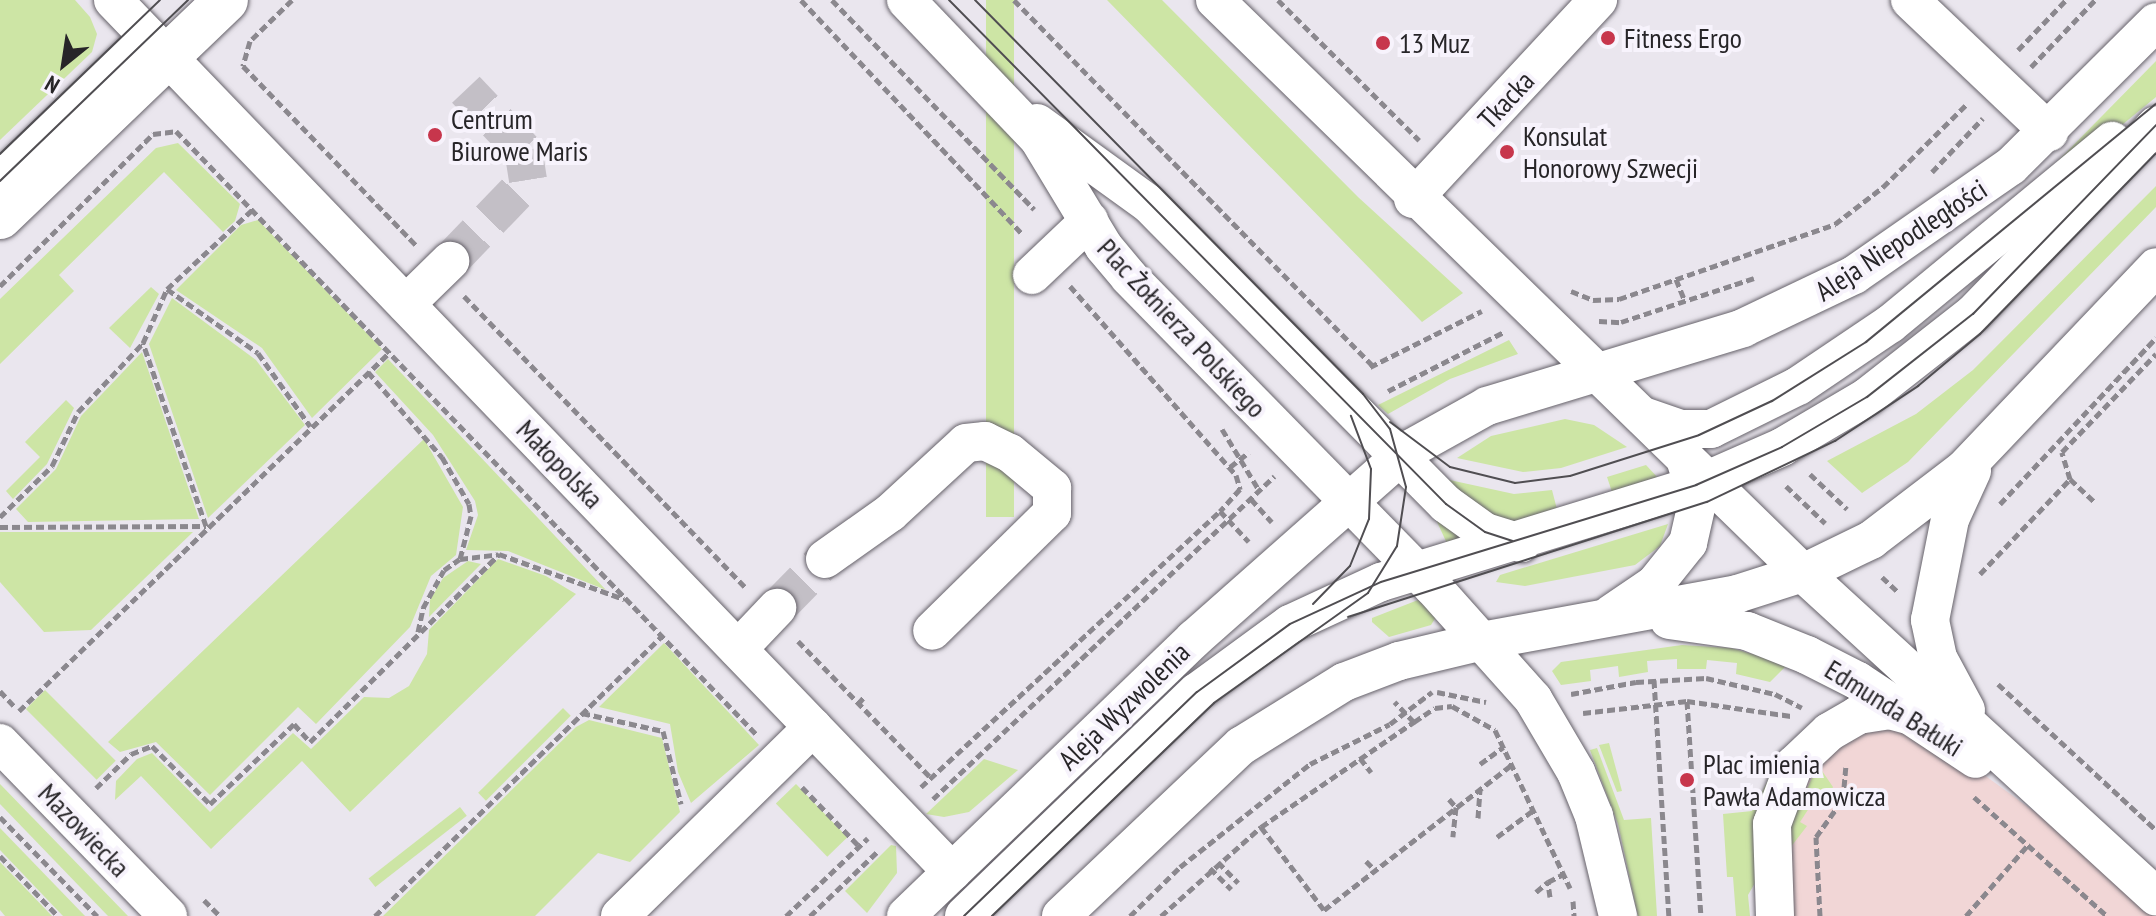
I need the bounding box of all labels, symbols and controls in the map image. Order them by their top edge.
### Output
place label: Fitness Ergo [1624,21,1742,55]
north arrow [24,24,104,104]
place label: 13 Muz [1399,26,1470,60]
marker: Fitness Ergo [1599,29,1617,47]
marker: 13 Muz [1374,34,1392,52]
street label: Tkacka [1471,64,1541,136]
text: N [40,70,64,100]
place label: Centrum Biurowe Maris [451,102,588,168]
place label: Konsulat Honorowy Szwecji [1523,119,1699,185]
marker: Centrum Biurowe Maris [426,126,444,144]
marker: Konsulat Honorowy Szwecji [1498,143,1516,161]
street label: Aleja Niepodległości [1809,172,1993,308]
street label: Plac Żołnierza Polskiego [1090,231,1274,425]
street label: Małopolska [510,413,610,515]
street label: Aleja Wyzwolenia [1051,635,1197,777]
street label: Edmunda Bałuki [1819,652,1969,764]
place label: Plac imienia Pawła Adamowicza [1703,747,1886,813]
marker: Plac imienia Pawła Adamowicza [1678,771,1696,789]
street label: Mazowiecka [31,776,137,884]

